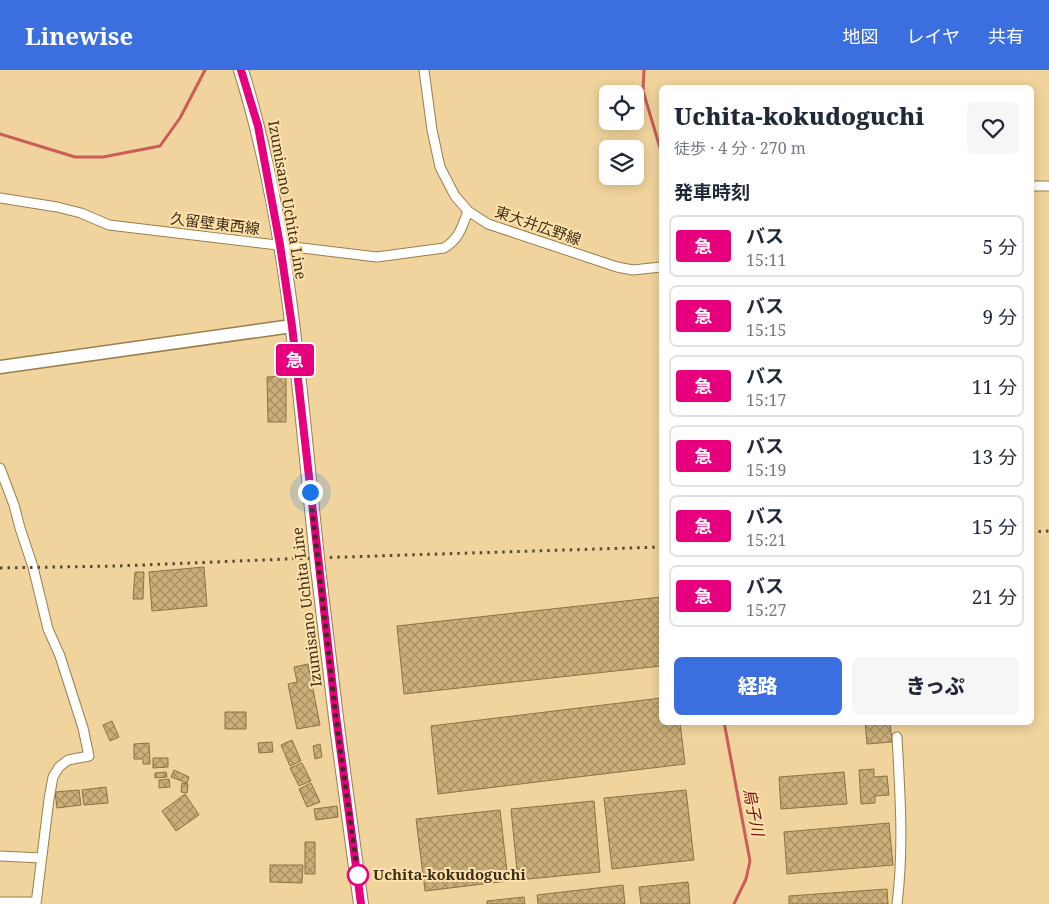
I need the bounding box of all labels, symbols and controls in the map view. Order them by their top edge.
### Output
text: Linewise [25,19,133,52]
text: 地図 [843,24,879,48]
text: レイヤ [907,24,960,48]
text: 共有 [988,24,1024,48]
map controls [599,85,644,185]
button: locate [599,85,644,130]
text: Uchita-kokudoguchi [674,99,924,132]
button: heart [967,102,1019,154]
street label: Izumisano Uchita Line [264,119,312,281]
text: 徒歩 · 4 分 · 270 m [674,137,806,159]
button: layers [599,140,644,185]
text: 発車時刻 [674,179,750,205]
street label: 東大井広野線 [493,201,584,249]
street label: 久留壁東西線 [169,208,261,238]
text: バス [746,223,784,249]
text: 急 [695,234,713,258]
text: 5 分 [982,234,1017,260]
text: 15:11 [746,249,786,271]
text: バス [746,293,784,319]
text: 急 [695,304,713,328]
text: 9 分 [982,304,1017,330]
text: 15:15 [746,319,786,341]
line badge: 急 [279,344,311,376]
text: 急 [286,348,304,372]
text: バス [746,363,784,389]
text: 急 [695,374,713,398]
text: 11 分 [972,374,1017,400]
text: 15:17 [746,389,786,411]
text: バス [746,433,784,459]
text: 急 [695,444,713,468]
text: 13 分 [972,444,1017,470]
text: 15:19 [746,459,786,481]
your location [298,480,323,505]
text: バス [746,503,784,529]
text: 急 [695,514,713,538]
text: 15 分 [972,514,1017,540]
street label: Izumisano Uchita Line [286,526,326,688]
text: 15:21 [746,529,786,551]
text: バス [746,573,784,599]
text: 急 [695,584,713,608]
text: 21 分 [972,584,1017,610]
text: 15:27 [746,599,786,621]
button: 経路 [674,657,842,715]
button: きっぷ [852,657,1019,715]
water label: 烏子川 [739,786,770,840]
marker: Uchita-kokudoguchi [347,864,369,886]
place label: Uchita-kokudoguchi [373,864,526,884]

